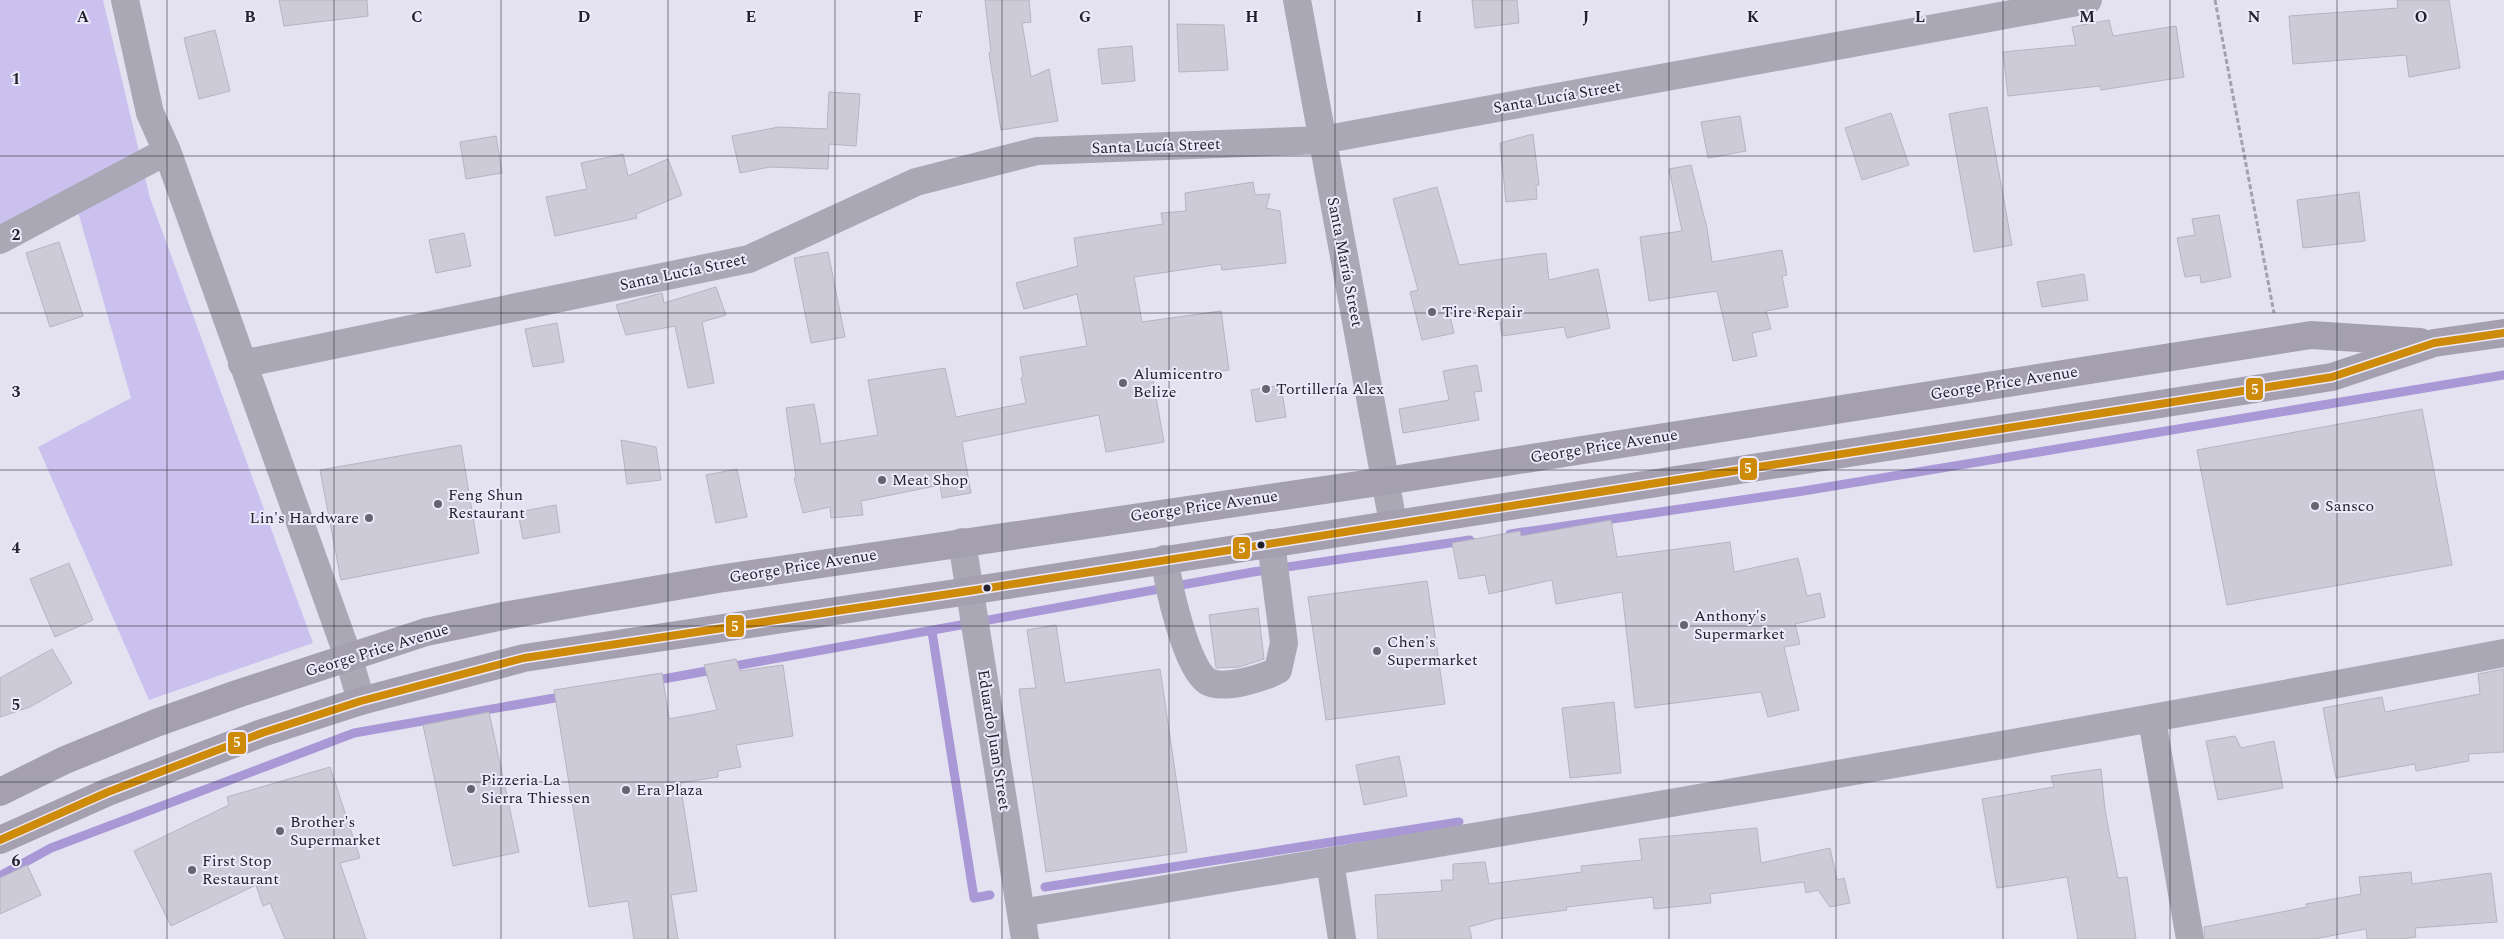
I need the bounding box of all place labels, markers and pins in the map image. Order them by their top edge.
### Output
place label: Tire Repair [1442,300,1523,324]
marker: Tire Repair [1426,306,1438,318]
place label: Alumicentro Belize [1133,362,1223,404]
marker: Alumicentro Belize [1117,377,1129,389]
place label: Tortillería Alex [1276,377,1384,401]
marker: Tortillería Alex [1260,383,1272,395]
place label: Meat Shop [892,468,968,492]
marker: Meat Shop [876,474,888,486]
place label: Feng Shun Restaurant [448,483,525,525]
place label: Sansco [2325,494,2374,518]
marker: Feng Shun Restaurant [432,498,444,510]
marker: Sansco [2309,500,2321,512]
place label: Lin's Hardware [250,506,359,530]
marker: Lin's Hardware [363,512,375,524]
unlabelled marker [1256,540,1266,550]
unlabelled marker [982,583,992,593]
place label: Anthony's Supermarket [1694,604,1785,646]
marker: Anthony's Supermarket [1678,619,1690,631]
place label: Chen's Supermarket [1387,630,1478,672]
marker: Chen's Supermarket [1371,645,1383,657]
place label: Pizzeria La Sierra Thiessen [481,768,590,810]
place label: Era Plaza [636,778,703,802]
marker: Pizzeria La Sierra Thiessen [465,783,477,795]
marker: Era Plaza [620,784,632,796]
place label: Brother's Supermarket [290,810,381,852]
marker: Brother's Supermarket [274,825,286,837]
place label: First Stop Restaurant [202,849,279,891]
marker: First Stop Restaurant [186,864,198,876]

